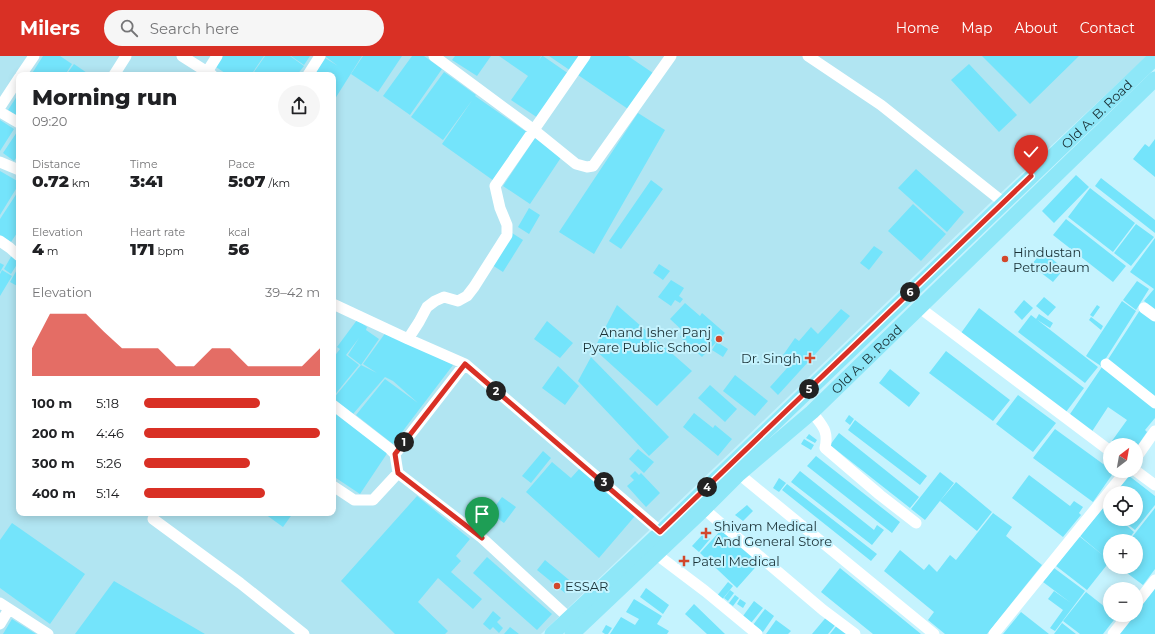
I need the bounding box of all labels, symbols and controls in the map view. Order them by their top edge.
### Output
search box [104,10,384,46]
text: Milers [20,17,80,40]
icon: search [118,17,140,39]
text: Search here [150,19,239,38]
text: Home [896,19,939,37]
text: Map [961,19,992,37]
text: About [1014,19,1058,37]
text: Contact [1080,19,1135,37]
street label: Old A. B. Road [1058,76,1136,152]
text: Morning run [32,84,177,111]
button: share [278,85,320,127]
text: 09:20 [32,113,67,129]
pin [1014,135,1048,176]
icon: check [1020,141,1042,163]
text: Distance [32,157,80,171]
text: Time [130,157,158,171]
text: Pace [228,157,255,171]
text: 0.72 [32,171,69,191]
text: 3:41 [130,171,163,191]
text: 5:07 [228,171,266,191]
text: km [69,176,90,190]
text: /km [266,176,290,190]
text: Elevation [32,225,83,239]
text: Heart rate [130,225,185,239]
text: kcal [228,225,250,239]
text: 4 [32,239,44,259]
text: 171 [130,239,155,259]
text: 56 [228,239,249,259]
text: m [44,244,58,258]
text: bpm [155,244,184,258]
place label: Hindustan Petroleaum [1013,244,1090,275]
marker: Hindustan Petroleaum [1000,254,1010,264]
pin: 6 [900,282,920,302]
text: Elevation [32,284,92,300]
text: 39–42 m [265,284,320,300]
text: 6 [906,285,914,299]
street label: Old A. B. Road [828,321,905,397]
place label: Anand Isher Panj Pyare Public School [582,324,711,355]
marker: Anand Isher Panj Pyare Public School [714,334,724,344]
place label: Dr. Singh [741,350,801,366]
marker: Dr. Singh [804,352,816,364]
pin: 5 [799,379,819,399]
pin: 2 [486,381,506,401]
text: 5 [806,382,812,396]
text: 2 [493,384,499,398]
text: 100 m [32,395,72,411]
text: 5:18 [96,395,119,411]
text: 200 m [32,425,75,441]
text: 4:46 [96,425,124,441]
pin: 1 [394,432,414,452]
text: 1 [402,435,406,449]
north arrow [1103,438,1143,478]
map controls [1103,438,1143,622]
text: 300 m [32,455,75,471]
text: 5:26 [96,455,121,471]
pin: 3 [594,472,614,492]
text: 3 [601,475,607,489]
pin: 4 [697,477,717,497]
text: 4 [703,480,711,494]
text: 400 m [32,485,76,501]
text: 5:14 [96,485,119,501]
button: locate [1103,486,1143,526]
pin [465,497,499,538]
icon: arrive [471,503,493,525]
place label: Shivam Medical And General Store [714,518,832,549]
marker: Shivam Medical And General Store [701,528,711,538]
button: + [1103,534,1143,574]
place label: Patel Medical [692,553,780,569]
marker: Patel Medical [679,556,689,566]
place label: ESSAR [565,578,608,594]
marker: ESSAR [552,581,562,591]
button: − [1103,582,1143,622]

